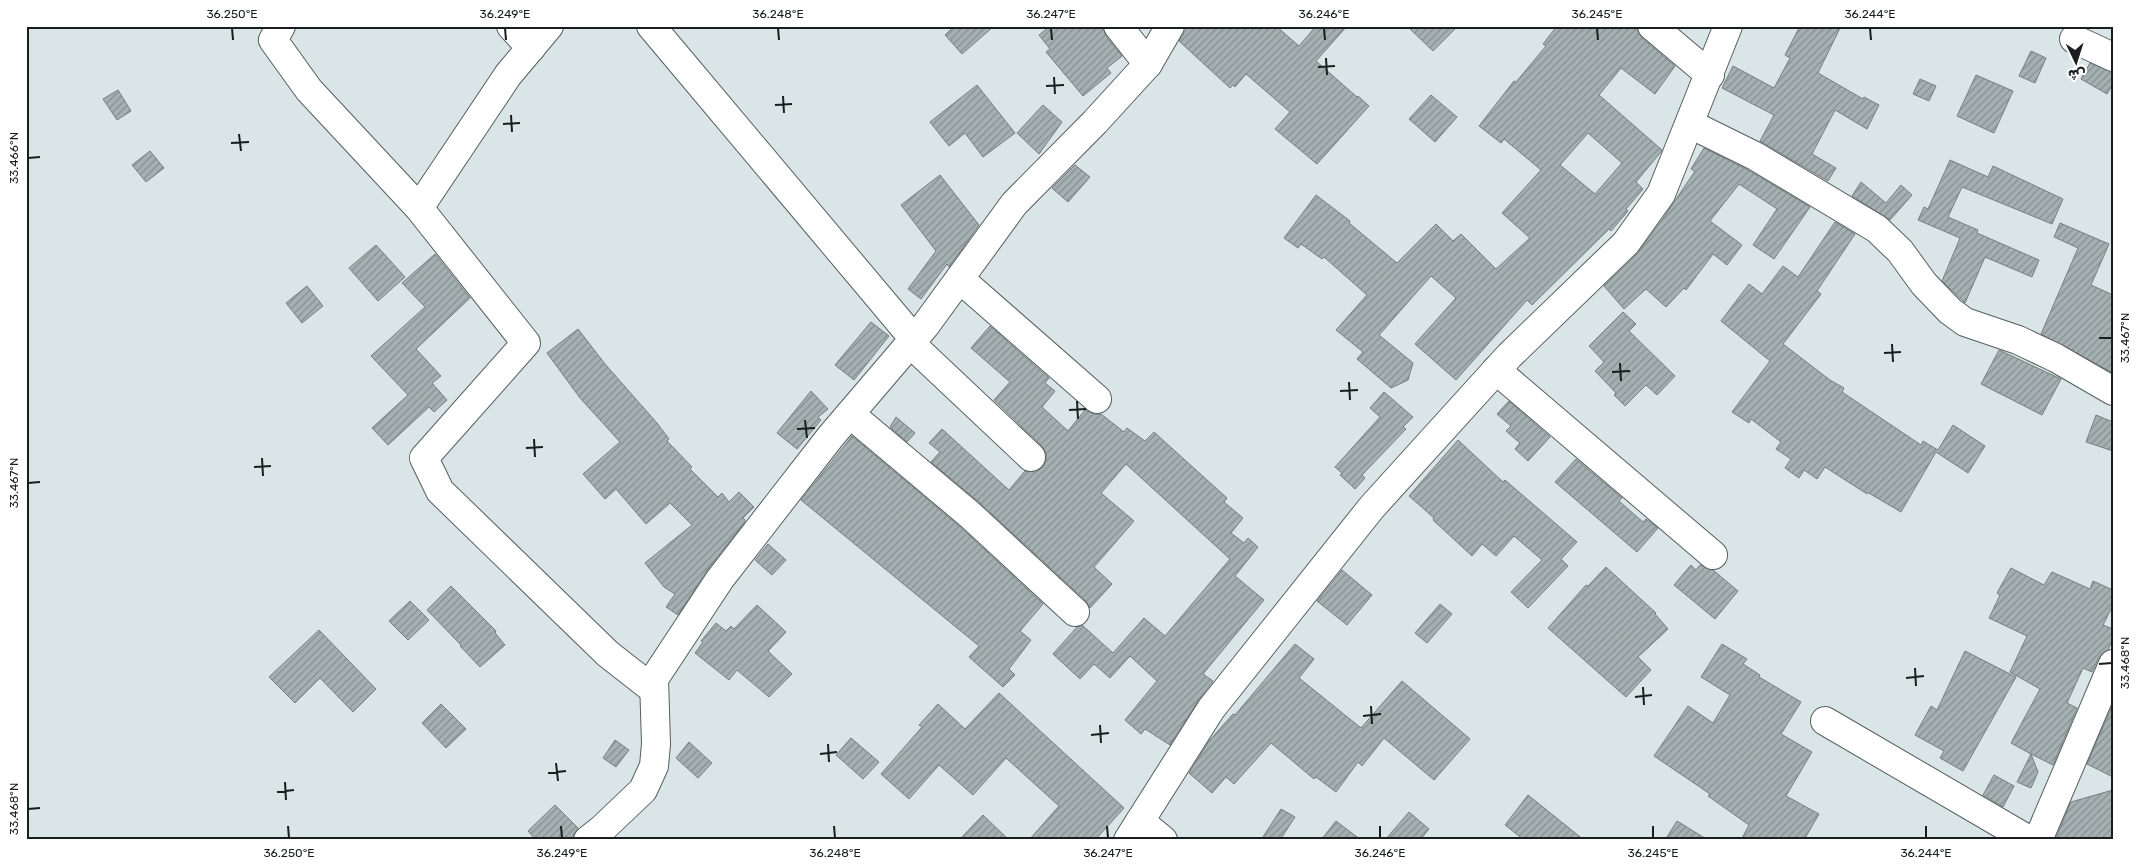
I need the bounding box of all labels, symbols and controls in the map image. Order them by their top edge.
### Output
text: 36.250°E [206,7,258,21]
text: 36.249°E [480,7,530,21]
text: 36.248°E [752,7,804,21]
text: 36.247°E [1026,7,1076,21]
text: 36.246°E [1298,7,1350,21]
text: 36.245°E [1572,7,1622,21]
text: 36.244°E [1844,7,1896,21]
north arrow [2052,38,2102,88]
text: ش [2067,65,2086,84]
text: 33.466°N [7,132,21,184]
text: 33.467°N [2118,313,2132,363]
text: 33.467°N [7,458,21,508]
text: 33.468°N [2118,637,2132,689]
text: 33.468°N [7,783,21,835]
text: 36.250°E [263,846,315,860]
text: 36.249°E [537,846,587,860]
text: 36.248°E [809,846,861,860]
text: 36.247°E [1083,846,1133,860]
text: 36.246°E [1354,846,1406,860]
text: 36.245°E [1628,846,1678,860]
text: 36.244°E [1900,846,1952,860]

